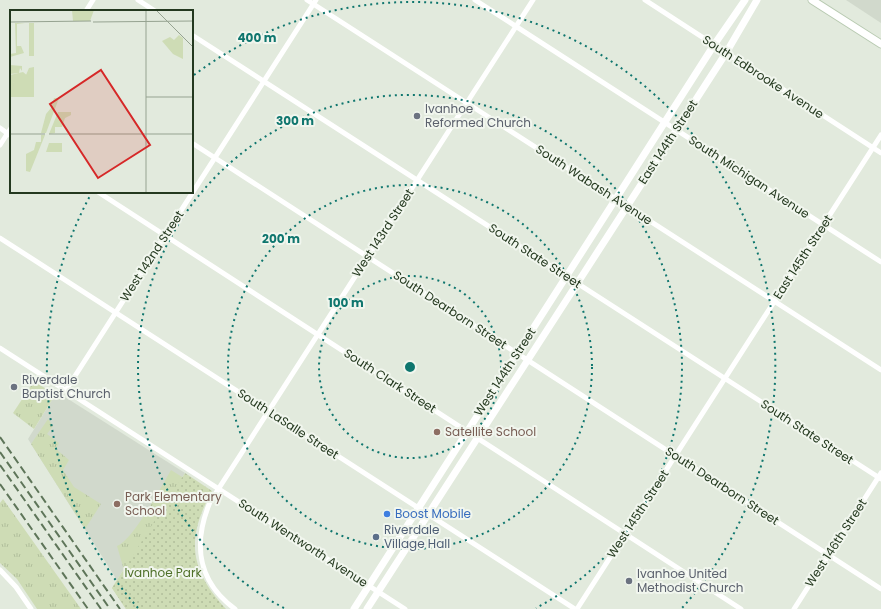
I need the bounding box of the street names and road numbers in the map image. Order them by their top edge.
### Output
street label: South Edbrooke Avenue [699,31,827,122]
street label: East 144th Street [634,96,701,187]
street label: South Michigan Avenue [686,131,813,222]
street label: South Wabash Avenue [533,140,656,229]
street label: West 143rd Street [348,185,418,280]
street label: West 142nd Street [116,207,187,305]
street label: East 145th Street [769,211,836,302]
street label: South State Street [486,219,585,292]
street label: South Dearborn Street [390,266,510,353]
street label: West 144th Street [470,324,540,419]
street label: South Clark Street [341,344,440,417]
street label: South LaSalle Street [234,384,342,463]
street label: South State Street [758,395,857,468]
street label: South Dearborn Street [662,442,782,529]
street label: West 145th Street [603,466,673,561]
street label: South Wentworth Avenue [235,494,371,591]
street label: West 146th Street [801,495,871,590]

